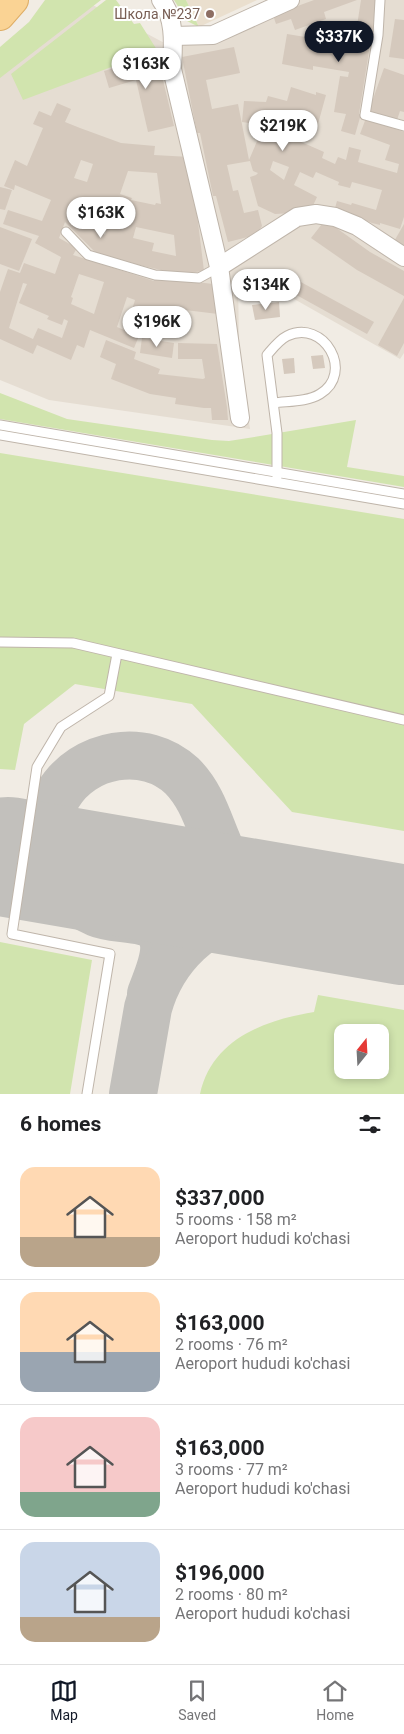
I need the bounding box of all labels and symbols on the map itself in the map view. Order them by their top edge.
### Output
place label: Школа №237 [114,6,200,22]
marker: Школа №237 [204,8,216,20]
pin: $337K [304,20,374,63]
pin: $163K [111,48,181,90]
pin: $219K [248,110,318,152]
pin: $163K [66,196,136,239]
pin: $134K [231,268,301,311]
pin: $196K [122,306,192,348]
north arrow [334,1024,389,1079]

